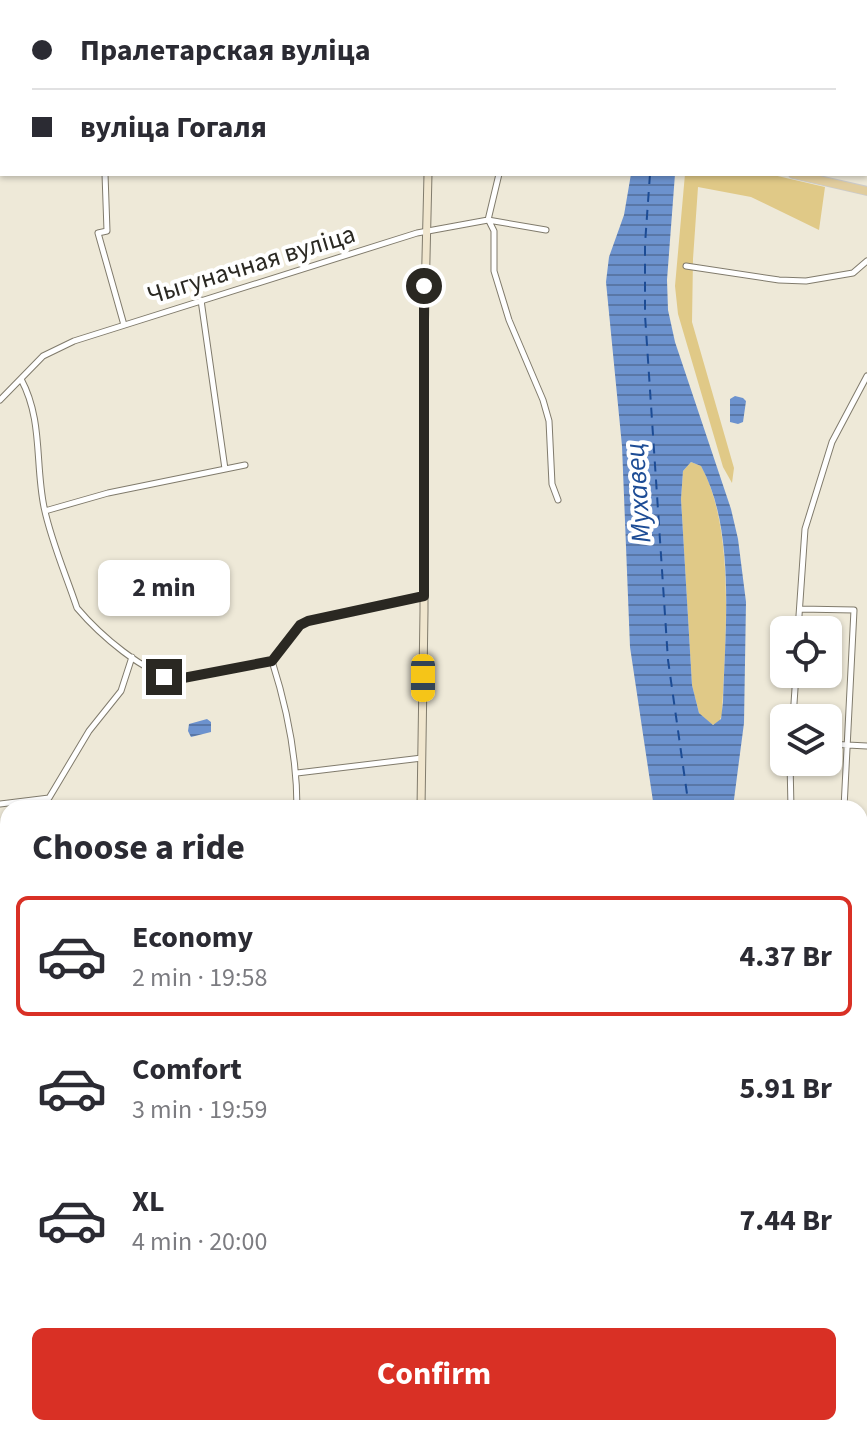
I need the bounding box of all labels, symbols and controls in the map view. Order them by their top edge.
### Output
text: Пралетарская вуліца [80,29,371,72]
text: вуліца Гогаля [80,106,267,149]
street label: Чыгуначная вуліца [142,215,360,314]
route start [406,268,442,304]
water label: Мухавец [615,441,661,544]
callout: 2 min [98,561,230,617]
text: 2 min [132,569,196,606]
map controls [770,616,842,776]
button: locate [770,616,842,688]
car [411,654,435,702]
route end [146,659,182,695]
button: layers [770,704,842,776]
text: Choose a ride [32,822,245,873]
text: Economy [132,916,253,959]
icon: car [36,920,108,992]
text: 4.37 Br [739,935,832,978]
text: 2 min · 19:58 [132,959,267,996]
text: Comfort [132,1048,242,1091]
icon: car [36,1052,108,1124]
text: 5.91 Br [739,1067,832,1110]
text: 3 min · 19:59 [132,1091,267,1128]
text: XL [132,1180,165,1223]
icon: car [36,1184,108,1256]
text: 7.44 Br [739,1199,832,1242]
text: 4 min · 20:00 [132,1223,267,1260]
button: Confirm [32,1328,836,1420]

